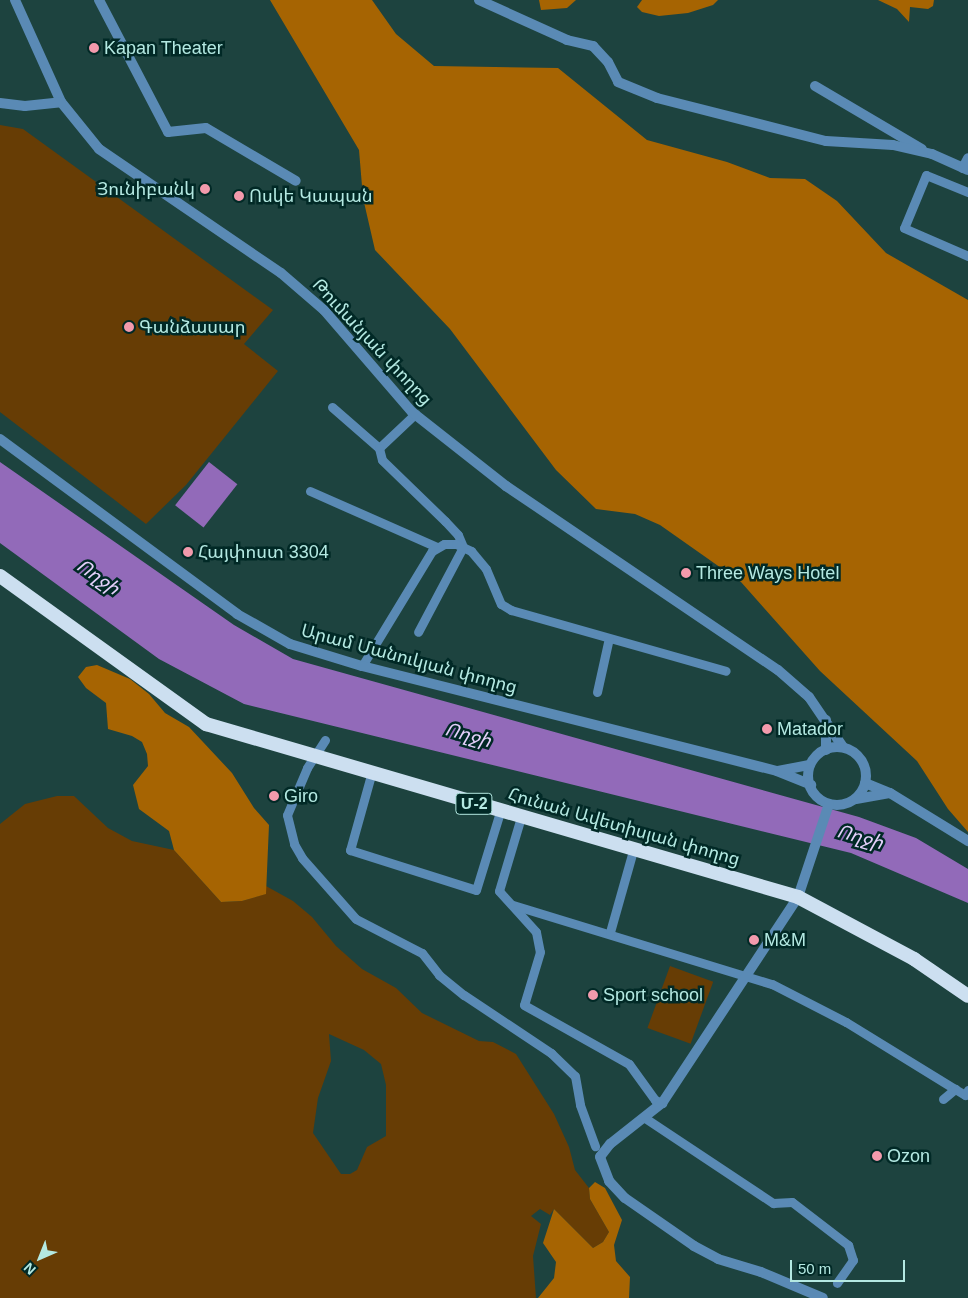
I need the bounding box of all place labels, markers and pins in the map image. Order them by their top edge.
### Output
place label: Kapan Theater [104,37,223,59]
marker: Kapan Theater [88,42,100,54]
place label: Յունիբանկ [97,178,195,200]
marker: Յունիբանկ [199,183,211,195]
place label: Ոսկե Կապան [249,185,373,207]
marker: Ոսկե Կապան [233,190,245,202]
place label: Գանձասար [139,316,245,338]
marker: Գանձասար [123,321,135,333]
place label: Հայփոստ 3304 [198,541,329,563]
marker: Հայփոստ 3304 [182,546,194,558]
place label: Three Ways Hotel [696,562,839,584]
marker: Three Ways Hotel [680,567,692,579]
place label: Matador [777,718,843,740]
marker: Matador [761,723,773,735]
place label: Giro [284,785,318,807]
marker: Giro [268,790,280,802]
place label: M&M [764,929,806,951]
marker: M&M [748,934,760,946]
place label: Sport school [603,984,703,1006]
marker: Sport school [587,989,599,1001]
place label: Ozon [887,1145,930,1167]
marker: Ozon [871,1150,883,1162]

